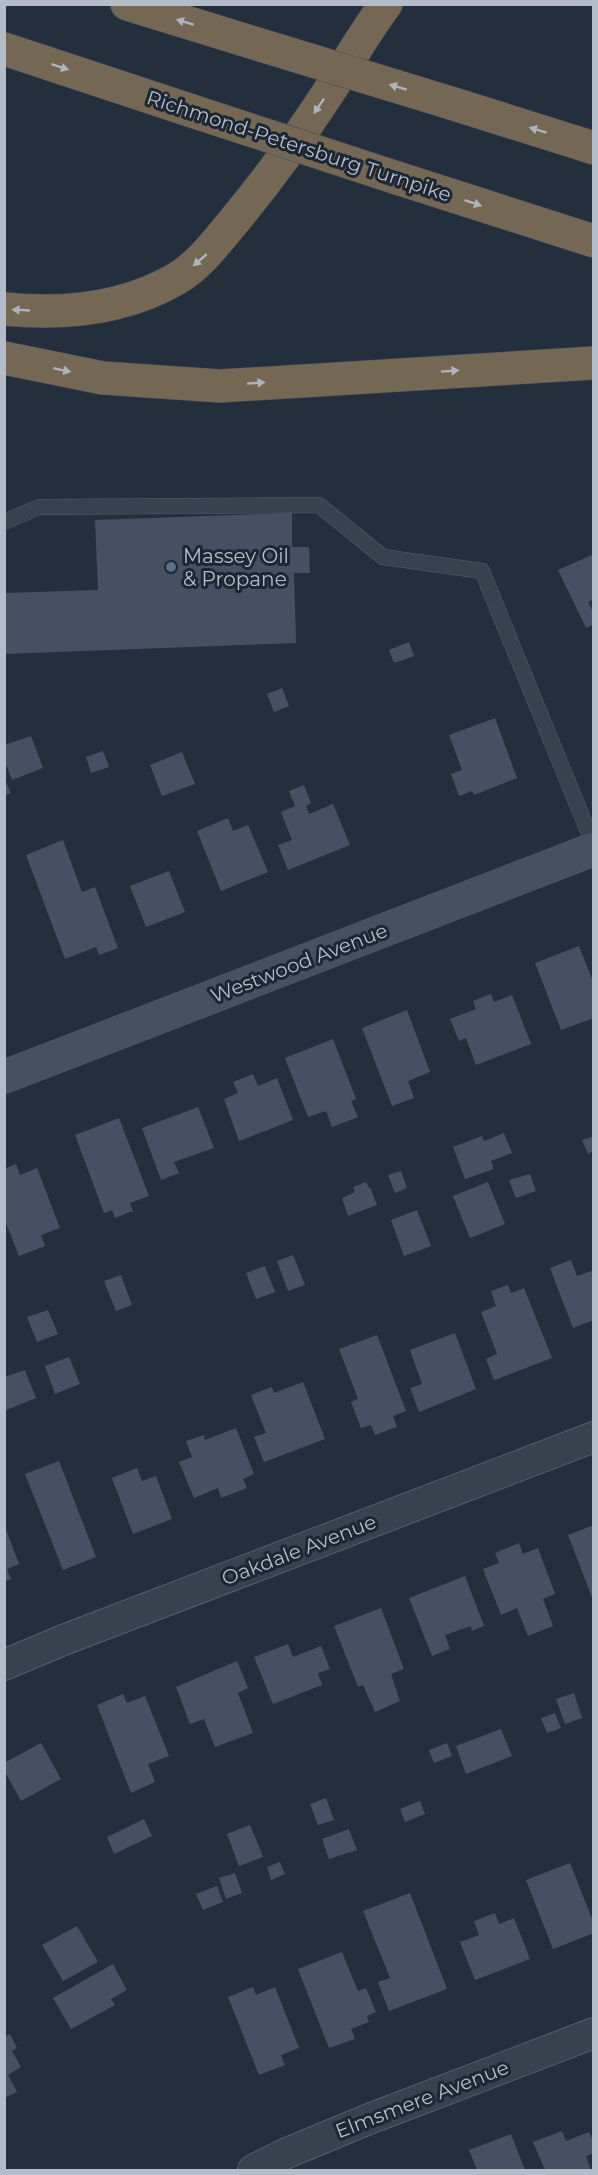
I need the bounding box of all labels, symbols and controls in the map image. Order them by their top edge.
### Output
one-way arrow [176,17,194,26]
one-way arrow [51,63,69,73]
one-way arrow [389,82,407,91]
street label: Richmond-Petersburg Turnpike [144,85,454,207]
one-way arrow [314,98,325,114]
one-way arrow [529,125,547,134]
one-way arrow [464,198,482,208]
one-way arrow [192,253,208,266]
one-way arrow [11,305,30,315]
one-way arrow [52,366,71,375]
one-way arrow [441,367,460,376]
one-way arrow [246,379,265,388]
place label: Massey Oil & Propane [183,544,289,591]
marker: Massey Oil & Propane [164,560,178,574]
street label: Westwood Avenue [207,918,391,1008]
street label: Oakdale Avenue [218,1509,380,1591]
street label: Elmsmere Avenue [332,2055,512,2143]

